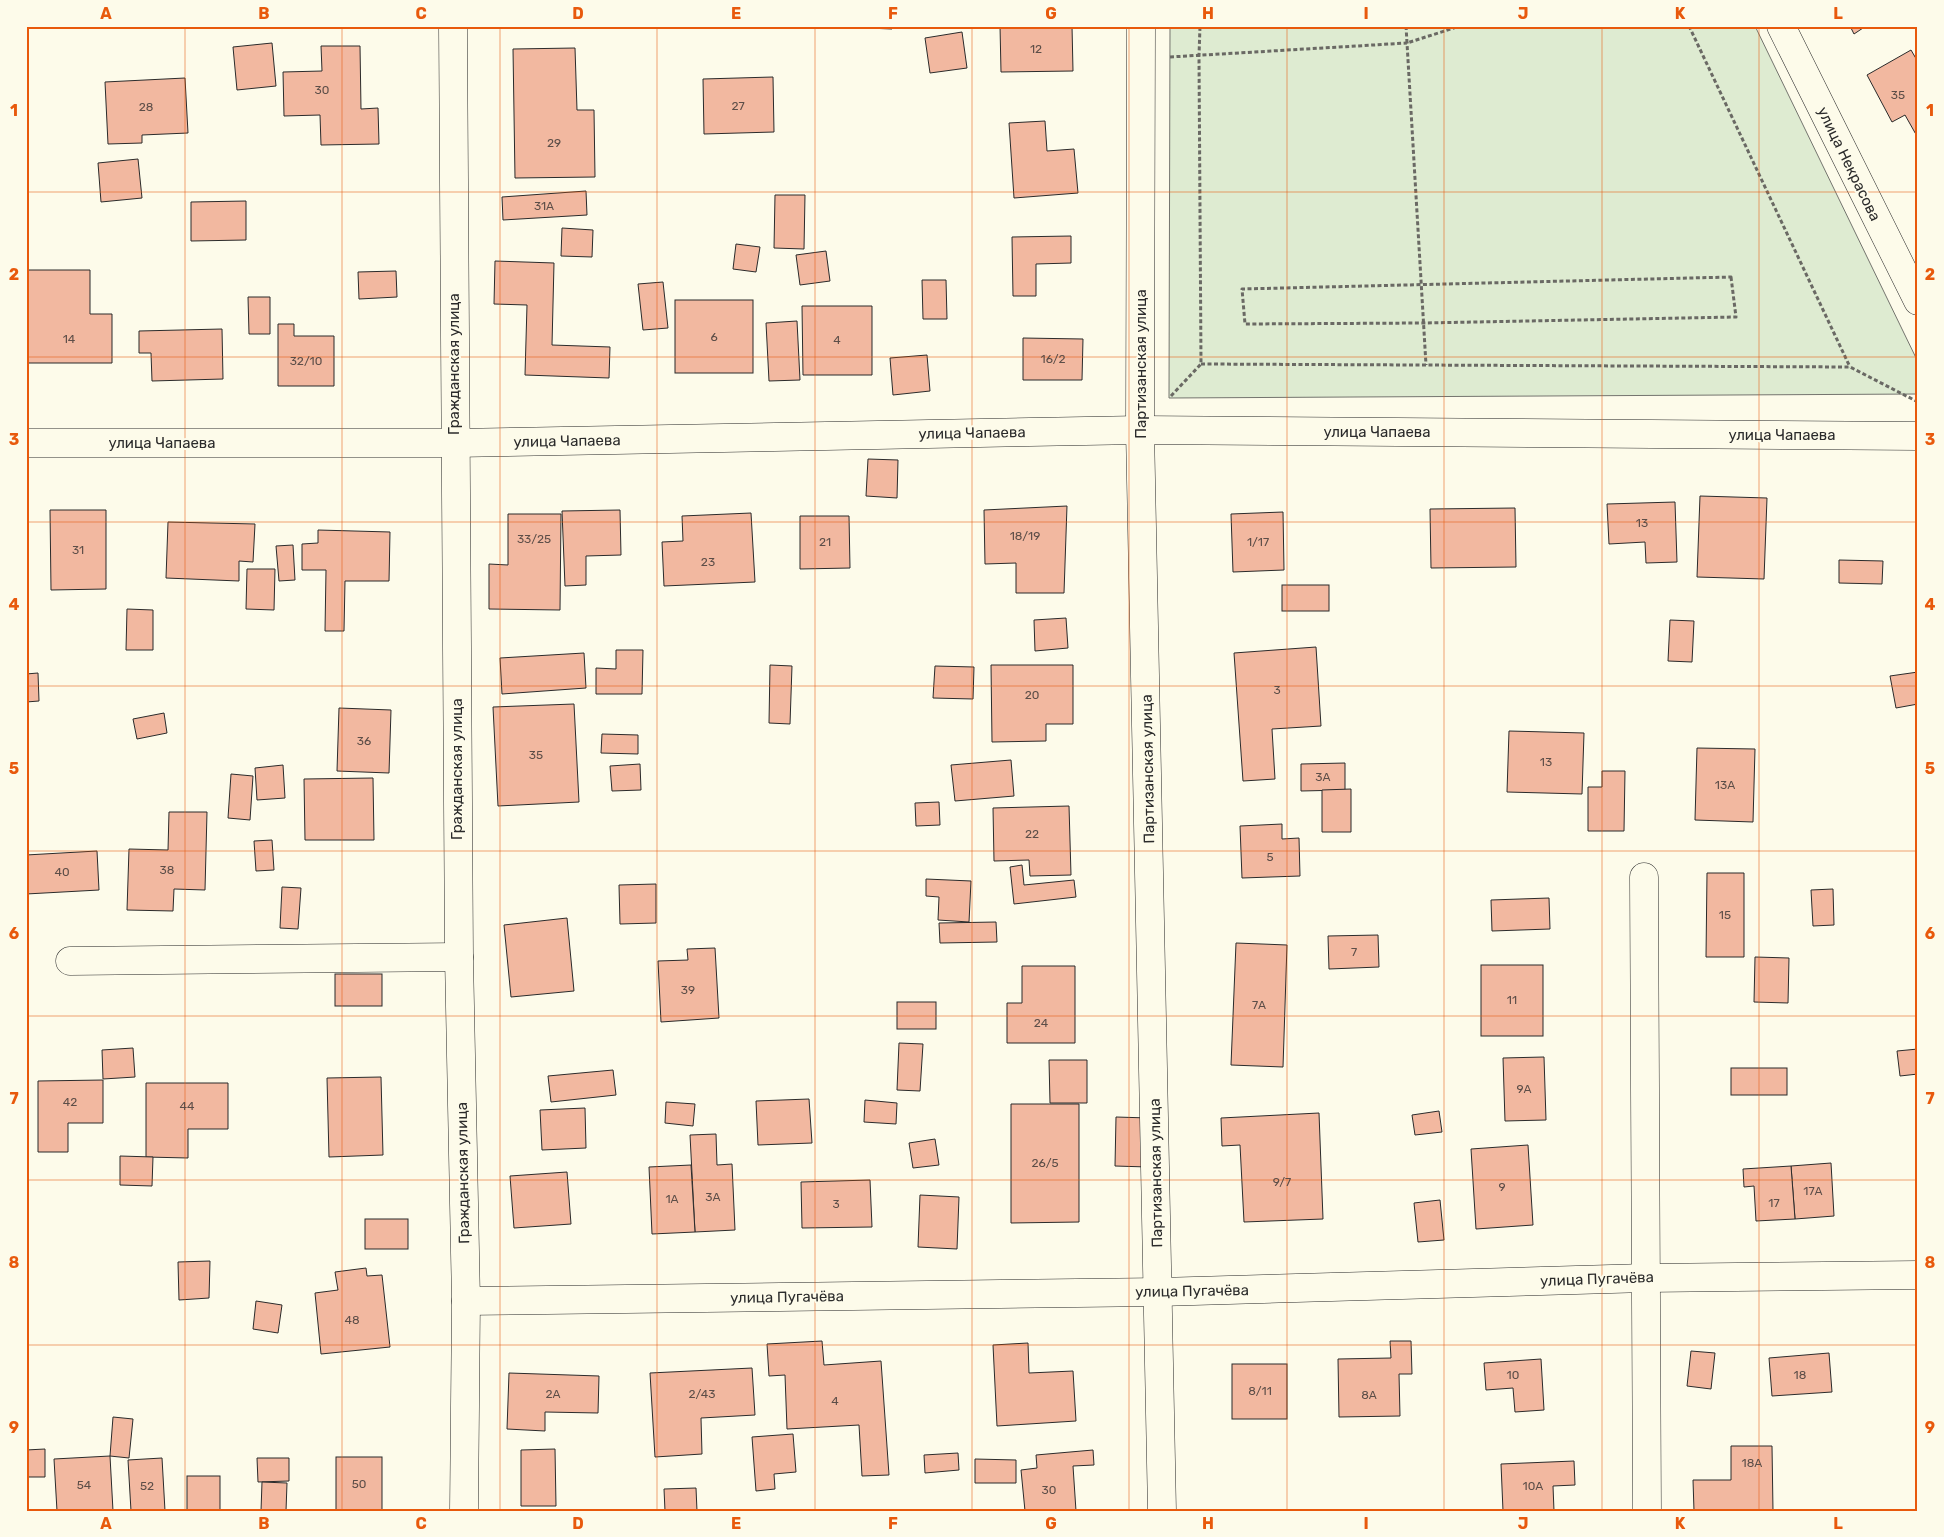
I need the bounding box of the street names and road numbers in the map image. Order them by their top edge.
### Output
street label: улица Некрасова [1814,104,1884,224]
street label: Партизанская улица [1132,289,1150,439]
street label: Гражданская улица [445,293,463,435]
street label: улица Чапаева [918,423,1026,443]
street label: улица Чапаева [1323,423,1431,441]
street label: улица Чапаева [1728,426,1836,444]
street label: улица Чапаева [513,431,621,451]
street label: улица Чапаева [108,434,216,452]
street label: Партизанская улица [1138,694,1158,844]
street label: Гражданская улица [448,698,466,840]
street label: Партизанская улица [1146,1098,1166,1248]
street label: Гражданская улица [453,1102,473,1244]
street label: улица Пугачёва [1540,1268,1654,1290]
street label: улица Пугачёва [1135,1281,1249,1301]
street label: улица Пугачёва [730,1287,844,1307]

